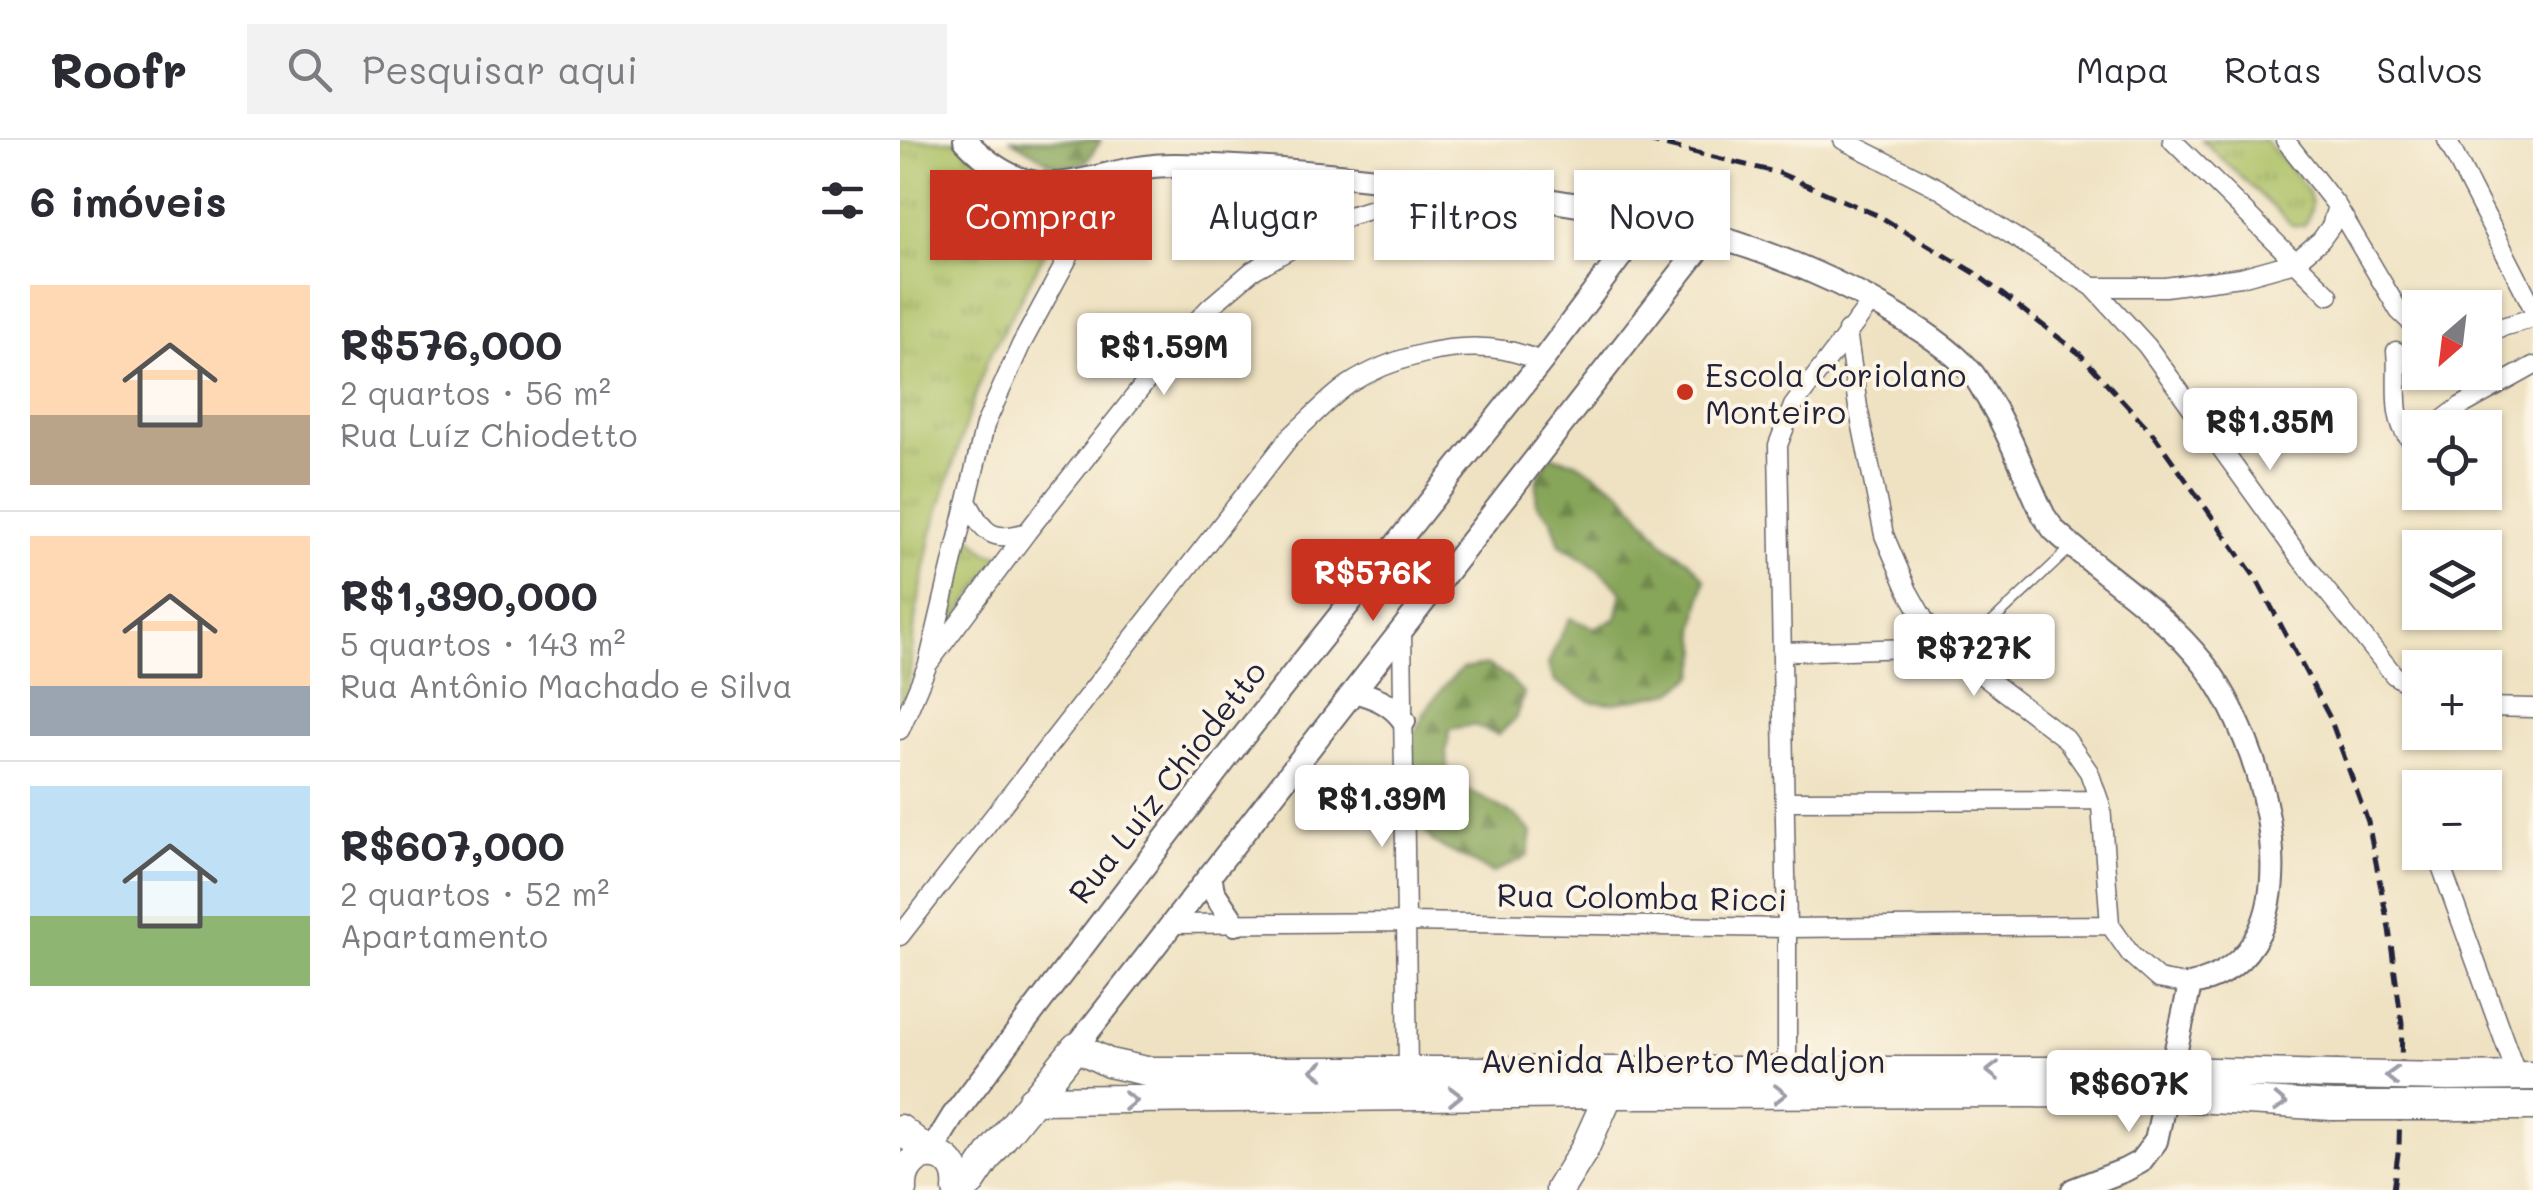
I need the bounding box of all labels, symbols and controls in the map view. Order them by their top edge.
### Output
search box [247,24,947,114]
text: Roofr [50,38,187,100]
icon: search [282,42,337,97]
text: Pesquisar aqui [362,44,638,94]
text: Mapa [2076,46,2169,92]
text: Rotas [2224,46,2321,92]
text: Salvos [2376,46,2483,92]
chip: Comprar [930,170,1152,260]
chip: Alugar [1172,170,1354,260]
chip: Filtros [1374,170,1554,260]
chip: Novo [1574,170,1730,260]
text: 6 imóveis [30,173,227,228]
icon: filters [815,173,870,228]
north arrow [2402,290,2502,390]
map controls [2402,290,2502,870]
pin: R$1.59M [1072,313,1256,398]
text: R$576,000 [340,316,562,371]
text: R$1.59M [1099,324,1229,366]
icon: home [110,325,230,445]
place label: Escola Coriolano Monteiro [1705,353,1966,432]
text: 2 quartos · 56 m² [340,371,611,413]
marker: Escola Coriolano Monteiro [1674,381,1696,403]
pin: R$1.35M [2178,388,2362,473]
text: R$1.35M [2205,399,2335,441]
button: locate [2402,410,2502,510]
text: Rua Luíz Chiodetto [340,413,638,455]
button: layers [2402,530,2502,630]
pin: R$576K [1292,539,1454,624]
text: R$576K [1314,550,1432,592]
text: R$1,390,000 [340,567,598,622]
icon: home [110,576,230,696]
pin: R$727K [1893,614,2055,699]
text: 5 quartos · 143 m² [340,622,626,664]
text: R$727K [1916,625,2032,667]
button: + [2402,650,2502,750]
street label: Rua Luíz Chiodetto [1058,651,1274,911]
text: Rua Antônio Machado e Silva [340,664,792,706]
pin: R$1.39M [1290,765,1474,850]
button: − [2402,770,2502,870]
text: R$1.39M [1317,776,1447,818]
text: R$607,000 [340,817,565,872]
icon: home [110,826,230,946]
text: 2 quartos · 52 m² [340,872,609,914]
street label: Rua Colomba Ricci [1496,872,1788,920]
text: Apartamento [340,914,548,956]
street label: Avenida Alberto Medaljon [1481,1039,1885,1081]
pin: R$607K [2048,1050,2210,1135]
one-way arrow [1309,1059,1325,1080]
one-way arrow [1984,1060,2000,1082]
text: R$607K [2069,1061,2189,1103]
one-way arrow [2384,1066,2400,1087]
one-way arrow [1772,1083,1788,1105]
one-way arrow [1447,1086,1463,1107]
one-way arrow [1122,1090,1138,1112]
one-way arrow [2272,1092,2288,1113]

